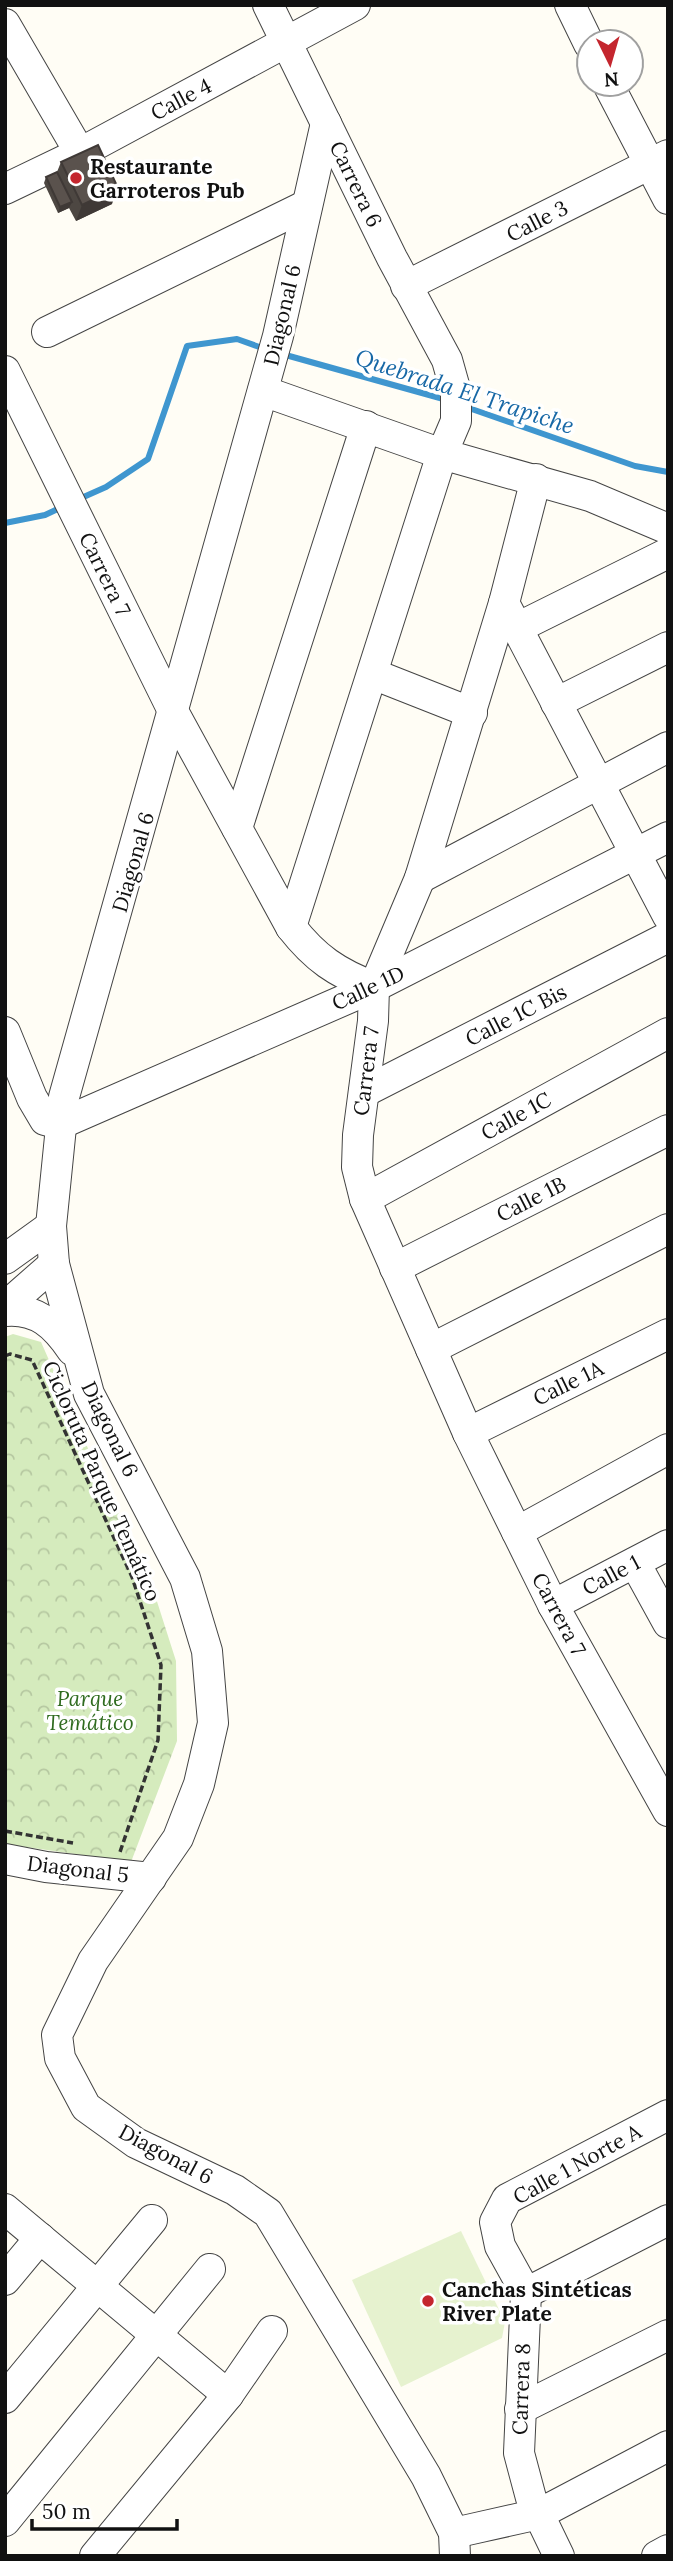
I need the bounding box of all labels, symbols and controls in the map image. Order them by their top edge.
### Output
north arrow [575,28,645,98]
text: N [603,67,620,93]
street label: Calle 4 [146,72,216,126]
street label: Carrera 6 [324,137,388,231]
place label: Restaurante Garroteros Pub [90,153,245,204]
marker: Restaurante Garroteros Pub [68,170,84,186]
street label: Calle 3 [502,194,572,248]
street label: Diagonal 6 [257,262,307,368]
water label: Quebrada El Trapiche [352,342,578,440]
street label: Carrera 7 [73,528,137,621]
street label: Diagonal 6 [106,809,160,915]
street label: Calle 1D [327,959,409,1017]
street label: Calle 1C Bis [461,978,571,1052]
street label: Carrera 7 [347,1024,385,1117]
street label: Calle 1C [476,1086,556,1146]
street label: Calle 1B [492,1170,570,1228]
street label: Calle 1A [528,1354,608,1412]
street label: Cicloruta Parque Temático [37,1357,167,1605]
street label: Diagonal 6 [75,1377,145,1481]
street label: Calle 1 [578,1549,644,1601]
street label: Carrera 7 [526,1568,592,1660]
park label: Parque Temático [46,1685,134,1736]
street label: Diagonal 5 [26,1849,130,1889]
street label: Calle 1 Norte A [508,2117,647,2210]
street label: Diagonal 6 [114,2118,218,2190]
place label: Canchas Sintéticas River Plate [442,2276,632,2327]
marker: Canchas Sintéticas River Plate [420,2293,436,2309]
street label: Carrera 8 [506,2343,536,2435]
scale bar [32,2488,177,2532]
text: 50 m [42,2498,91,2525]

